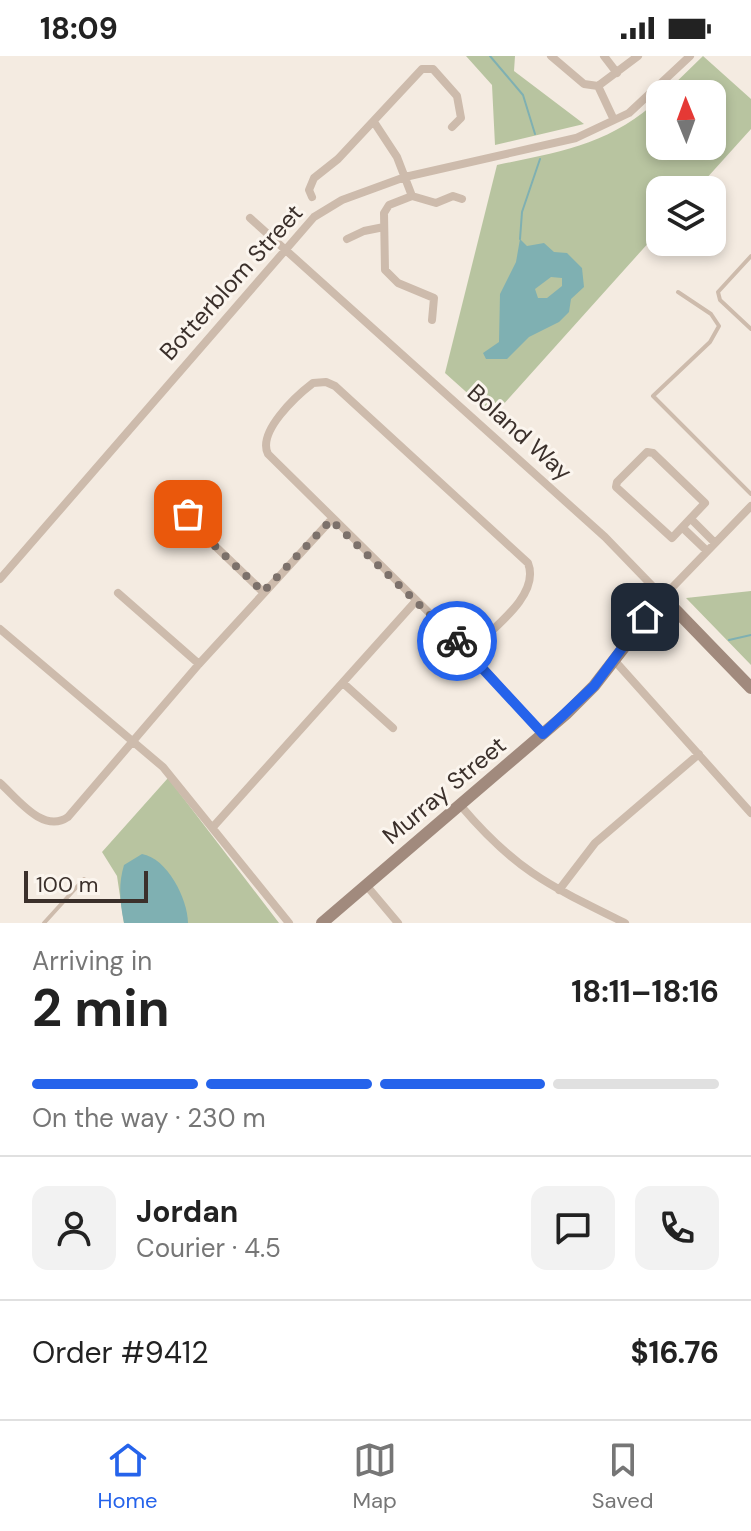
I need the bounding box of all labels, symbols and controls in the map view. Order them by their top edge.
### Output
text: 18:09 [40,9,118,48]
north arrow [646,80,726,160]
map controls [646,80,726,256]
button: layers [646,176,726,256]
street label: Botterblom Street [153,197,309,367]
street label: Boland Way [461,377,579,487]
pin [154,480,222,548]
icon: bag [166,492,210,536]
pin [611,583,679,651]
icon: home [623,595,667,639]
courier [417,601,497,681]
icon: bike [435,619,479,663]
street label: Murray Street [376,729,512,851]
scale bar [24,867,148,903]
text: 100 m [36,870,98,899]
text: Arriving in [32,944,152,978]
text: 18:11–18:16 [571,972,719,1011]
text: 2 min [32,974,170,1042]
text: On the way · 230 m [32,1101,266,1135]
button: person [32,1186,116,1270]
button: chat [531,1186,615,1270]
button: phone [635,1186,719,1270]
text: Jordan [136,1192,238,1231]
text: Courier · 4.5 [136,1231,281,1265]
text: Order #9412 [32,1333,209,1372]
text: $16.76 [630,1333,719,1372]
tab: Home [97,1438,158,1515]
tab: Map [353,1438,397,1515]
tab: Saved [592,1438,654,1515]

